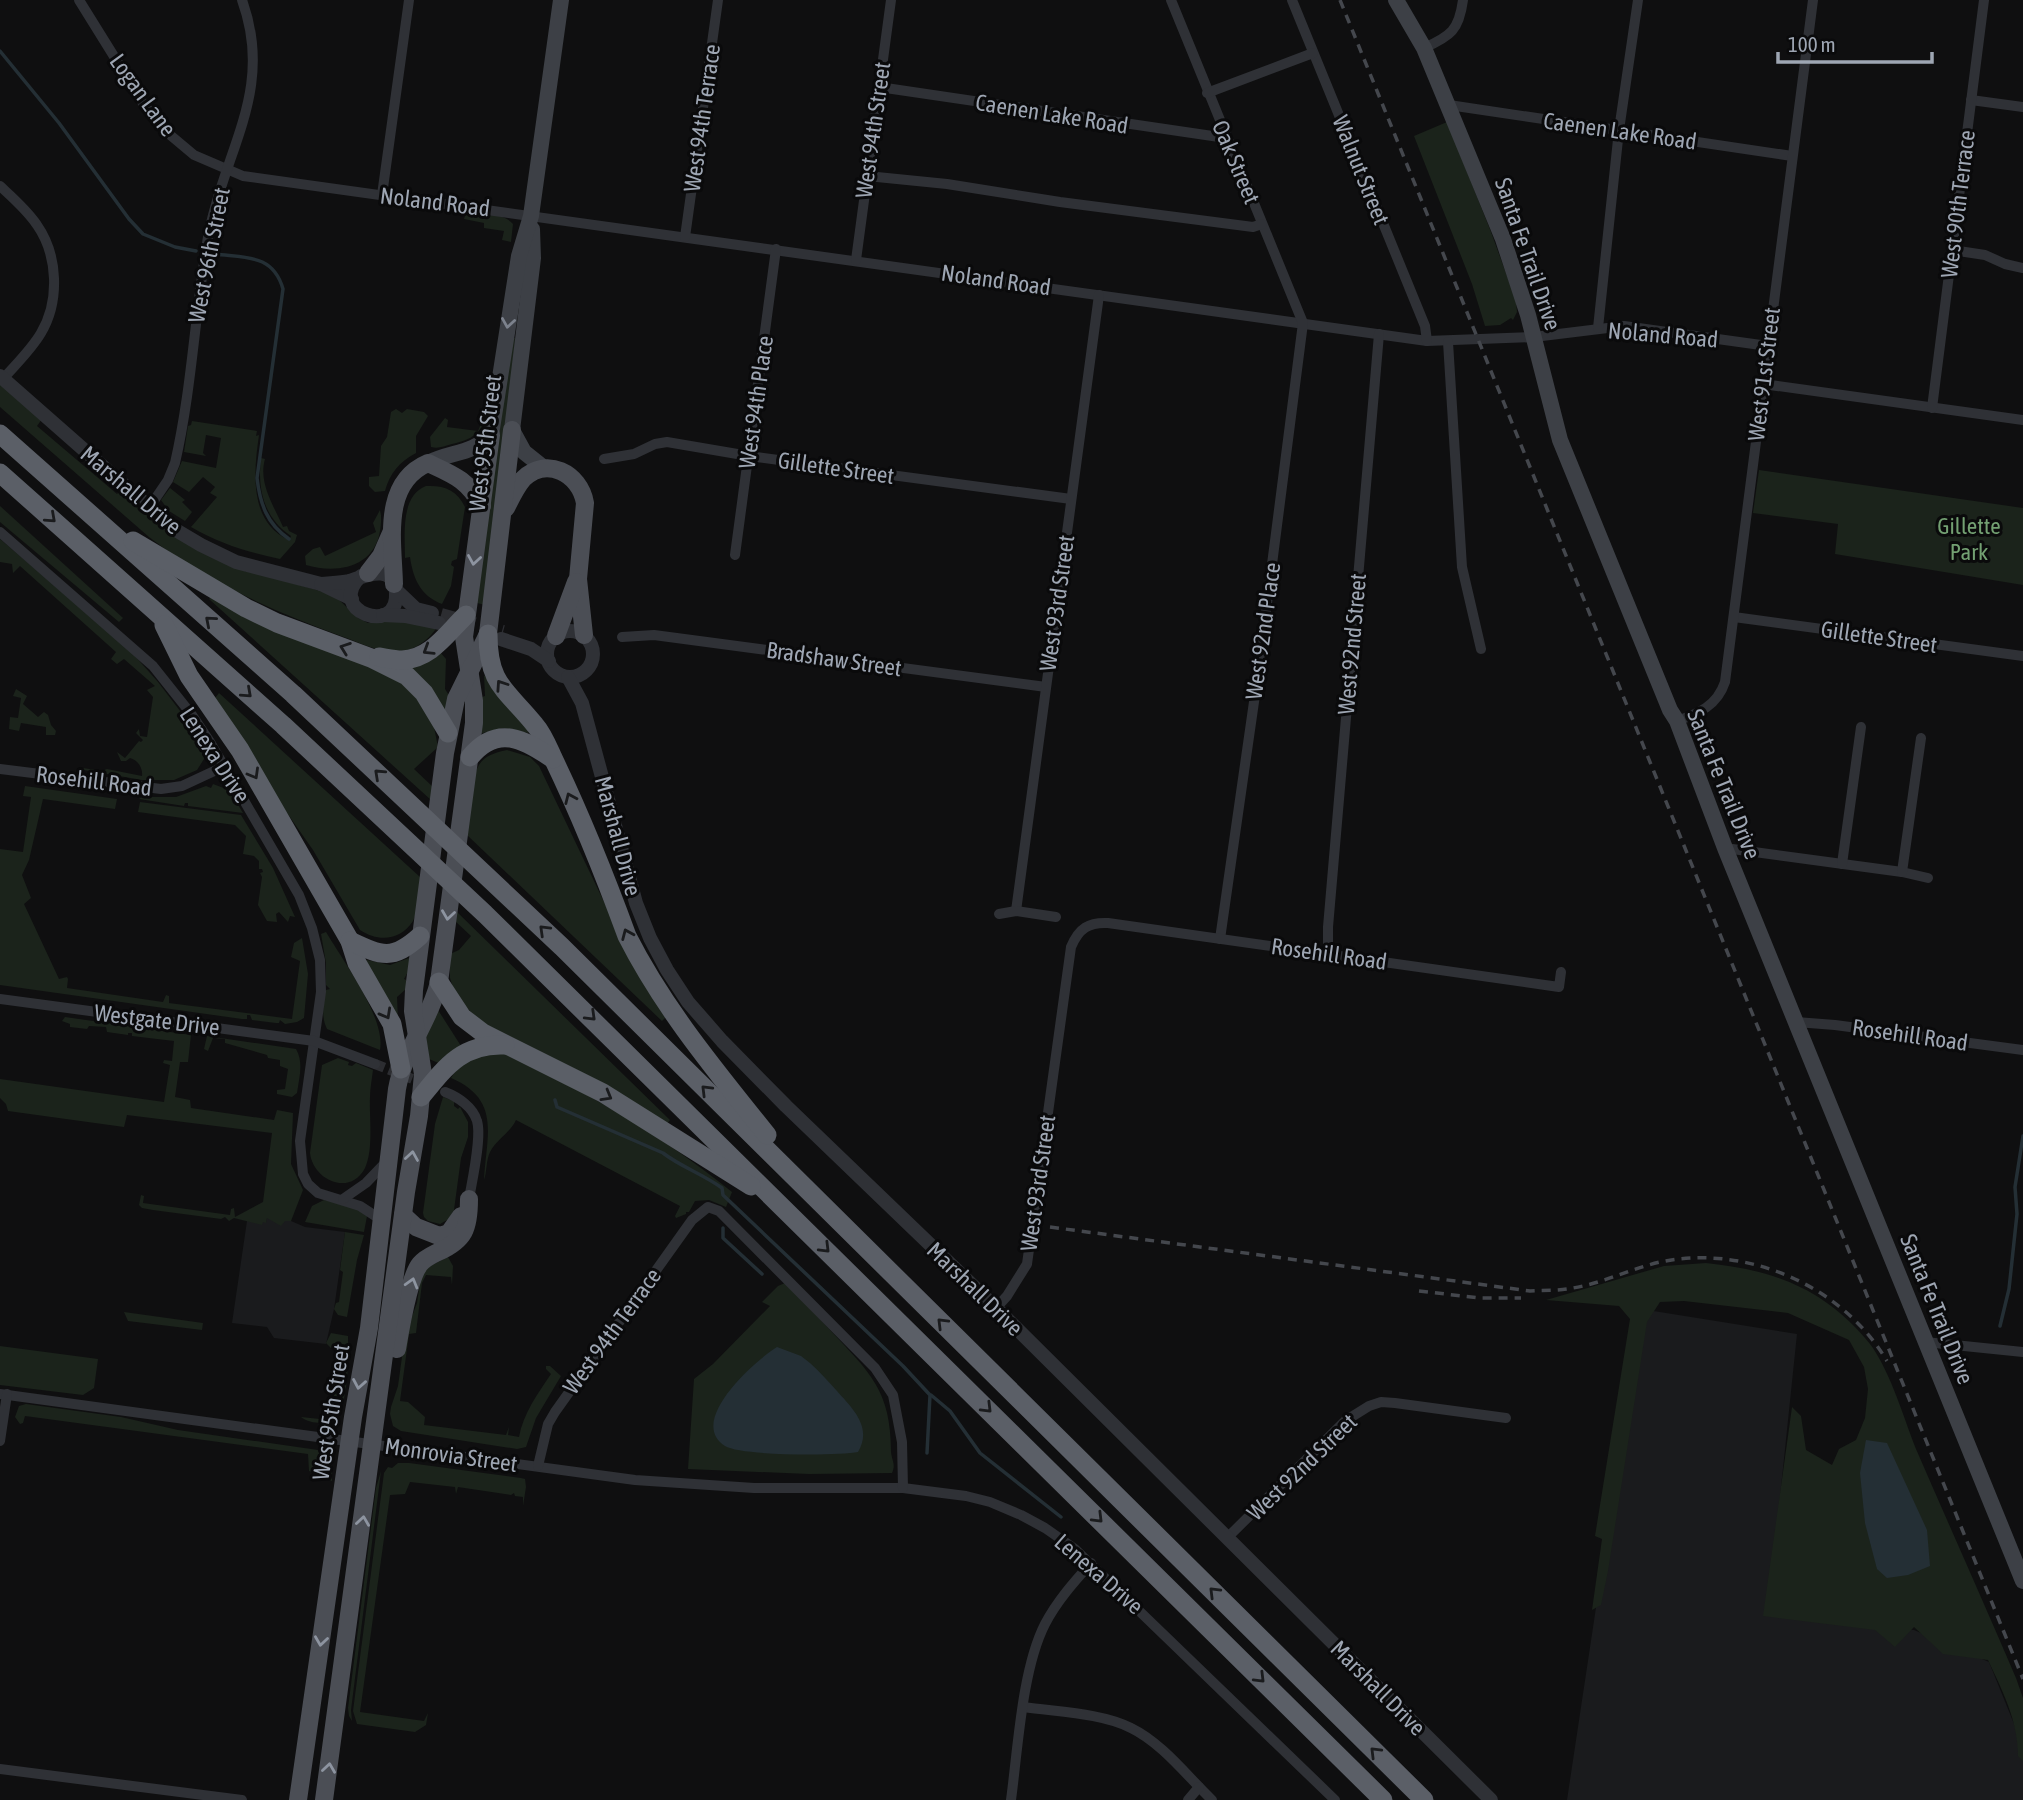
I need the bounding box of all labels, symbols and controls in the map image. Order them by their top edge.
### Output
scale bar [1778,21,1932,65]
text: 100 m [1788,32,1836,56]
street label: West 94th Terrace [679,43,725,193]
street label: Logan Lane [104,49,182,141]
street label: West 94th Street [851,60,895,200]
street label: Caenen Lake Road [974,89,1130,139]
street label: Caenen Lake Road [1542,107,1698,155]
street label: Walnut Street [1327,112,1395,228]
street label: Oak Street [1207,116,1265,208]
street label: West 90th Terrace [1936,129,1980,279]
street label: Santa Fe Trail Drive [1490,174,1566,334]
street label: Noland Road [379,182,491,222]
street label: West 96th Street [183,185,235,325]
street label: Noland Road [940,259,1052,301]
street label: West 91st Street [1743,306,1785,442]
street label: Noland Road [1607,317,1719,353]
one-way arrow [501,318,516,329]
street label: West 94th Place [734,334,778,470]
street label: West 95th Street [464,373,506,513]
street label: Marshall Drive [76,441,186,539]
street label: Gillette Street [776,447,896,489]
one-way arrow [43,510,56,522]
park label: Gillette Park [1937,513,2001,565]
street label: West 93rd Street [1035,533,1079,673]
one-way arrow [467,554,482,566]
street label: West 92nd Place [1241,561,1285,701]
street label: West 92nd Street [1333,572,1371,716]
street label: Gillette Street [1819,616,1939,658]
one-way arrow [206,617,219,629]
street label: Bradshaw Street [765,637,903,681]
one-way arrow [423,642,436,655]
one-way arrow [340,643,352,657]
one-way arrow [496,680,509,693]
one-way arrow [238,685,251,697]
street label: Lenexa Drive [175,702,255,808]
street label: Santa Fe Trail Drive [1682,705,1766,863]
street label: Rosehill Road [35,761,153,801]
one-way arrow [246,766,259,779]
one-way arrow [374,769,387,782]
street label: Marshall Drive [590,773,646,899]
one-way arrow [564,792,578,805]
one-way arrow [440,910,455,921]
one-way arrow [539,926,552,938]
one-way arrow [621,928,635,941]
street label: Rosehill Road [1269,933,1389,975]
street label: Westgate Drive [93,999,221,1041]
one-way arrow [378,1006,391,1019]
one-way arrow [582,1008,595,1021]
street label: Rosehill Road [1850,1014,1970,1056]
one-way arrow [702,1085,715,1098]
one-way arrow [600,1087,613,1100]
street label: West 93rd Street [1016,1113,1060,1253]
one-way arrow [404,1150,419,1162]
street label: Santa Fe Trail Drive [1895,1230,1979,1388]
street label: Marshall Drive [922,1237,1028,1341]
one-way arrow [817,1240,830,1253]
street label: West 94th Terrace [558,1263,666,1399]
one-way arrow [404,1277,418,1289]
one-way arrow [938,1319,950,1331]
street label: West 95th Street [307,1342,355,1482]
one-way arrow [352,1378,367,1390]
one-way arrow [979,1400,992,1413]
street label: West 92nd Street [1242,1408,1362,1526]
street label: Monrovia Street [383,1433,519,1477]
one-way arrow [1090,1510,1102,1522]
one-way arrow [355,1515,370,1526]
street label: Lenexa Drive [1050,1529,1148,1619]
one-way arrow [1209,1587,1222,1600]
one-way arrow [314,1635,329,1646]
street label: Marshall Drive [1325,1635,1431,1741]
one-way arrow [1252,1670,1264,1682]
one-way arrow [1371,1747,1384,1760]
one-way arrow [321,1762,336,1774]

